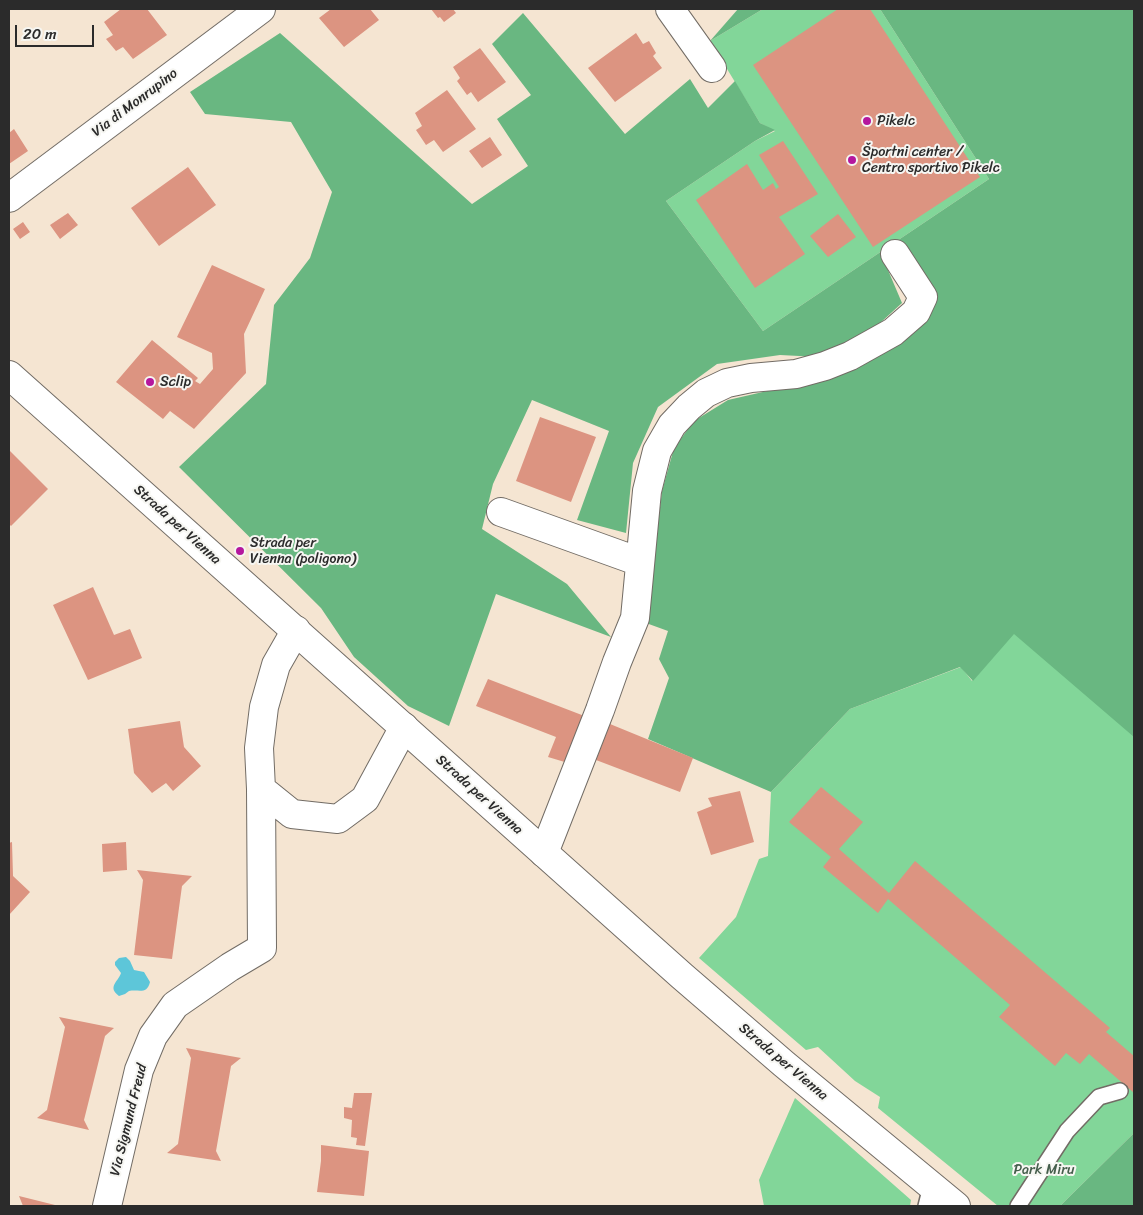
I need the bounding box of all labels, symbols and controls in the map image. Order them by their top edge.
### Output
scale bar [18,15,96,47]
text: 20 m [23,21,57,47]
street label: Via di Monrupino [89,65,181,141]
place label: Pikelc [877,113,915,129]
marker: Pikelc [861,115,873,127]
place label: Športni center / Centro sportivo Pikelc [862,144,1000,176]
marker: Športni center / Centro sportivo Pikelc [846,154,858,166]
place label: Sclip [160,374,191,390]
marker: Sclip [144,376,156,388]
street label: Strada per Vienna [130,482,224,568]
place label: Strada per Vienna (poligono) [250,535,356,568]
marker: Strada per Vienna (poligono) [234,545,246,557]
street label: Strada per Vienna [432,752,526,838]
street label: Strada per Vienna [735,1020,831,1104]
street label: Via Sigmund Freud [107,1062,151,1178]
park label: Park Miru [1014,1162,1074,1178]

